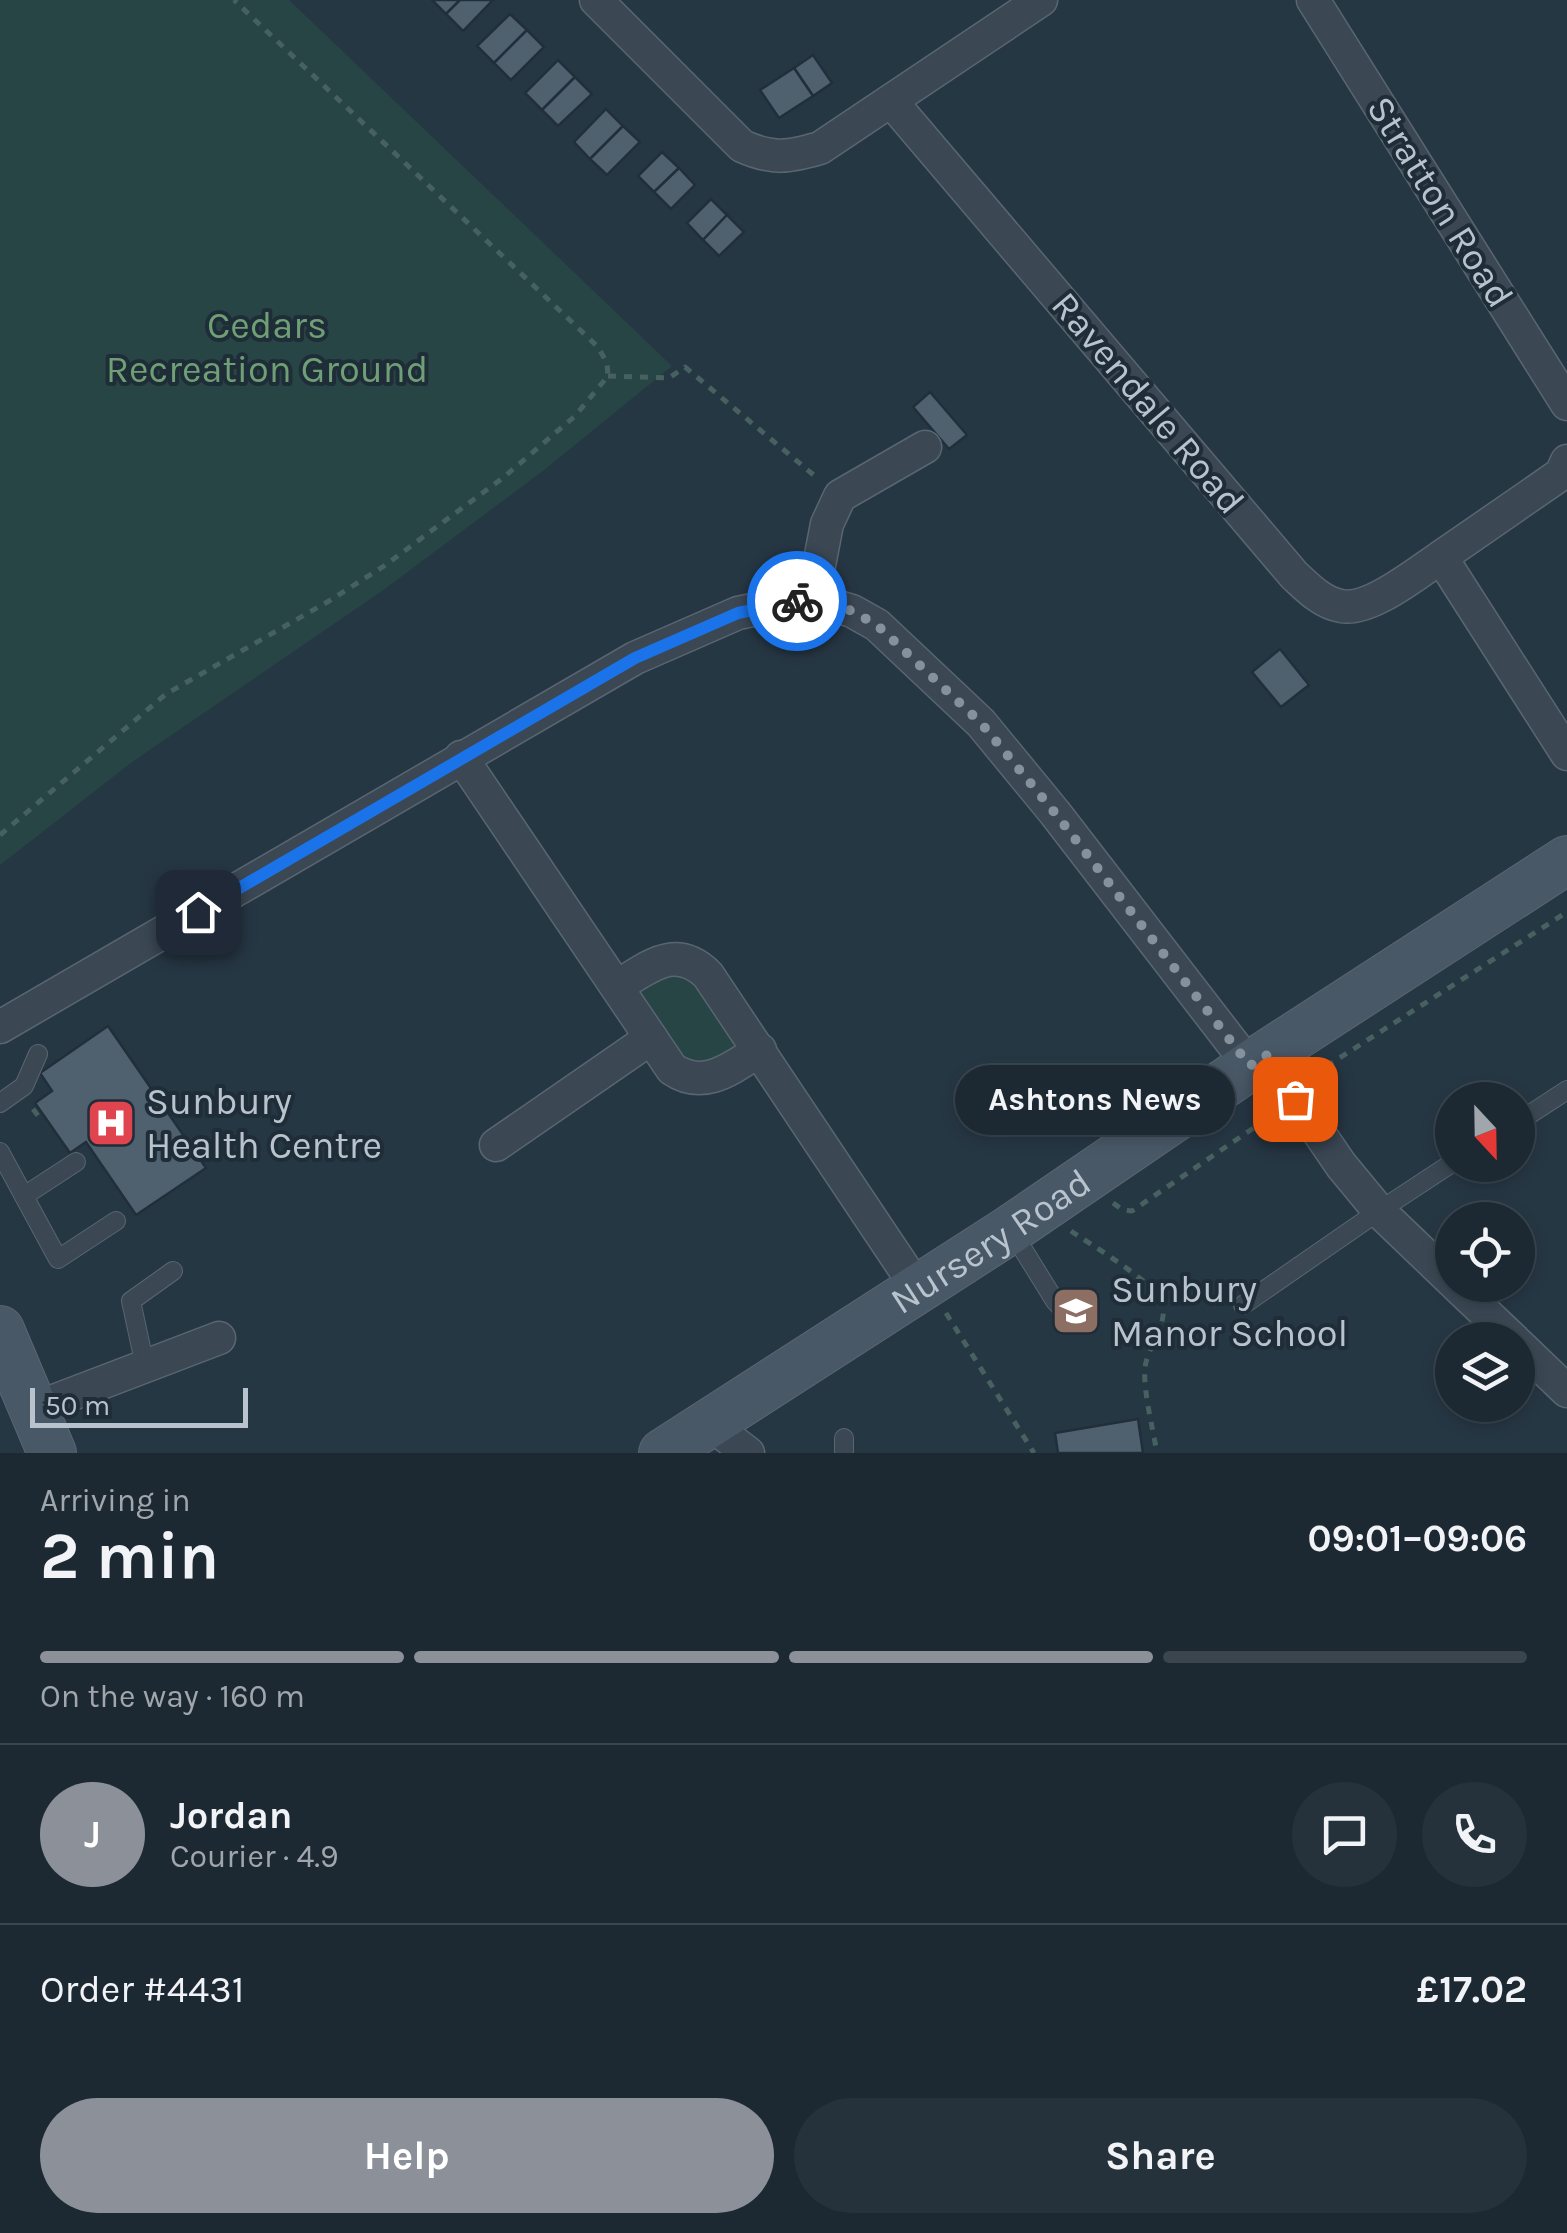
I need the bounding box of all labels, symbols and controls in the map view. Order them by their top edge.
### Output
street label: Stratton Road [1357,88,1523,316]
street label: Ravendale Road [1042,283,1254,523]
park label: Cedars Recreation Ground [106,303,428,392]
courier [747,551,847,651]
icon: bike [770,574,825,629]
pin [156,870,241,955]
icon: home [171,885,226,940]
pin [1253,1057,1338,1142]
callout: Ashtons News [955,1064,1235,1134]
icon: bag [1268,1072,1323,1127]
place label: Sunbury Health Centre [146,1079,382,1168]
text: Ashtons News [988,1081,1202,1118]
north arrow [1435,1082,1535,1182]
map controls [1435,1082,1535,1422]
hospital icon: Sunbury Health Centre [85,1097,137,1149]
street label: Nursery Road [882,1159,1099,1323]
button: locate [1435,1202,1535,1302]
place label: Sunbury Manor School [1111,1267,1348,1356]
school or university icon: Sunbury Manor School [1050,1285,1102,1337]
button: layers [1435,1322,1535,1422]
scale bar [30,1383,248,1428]
text: 50 m [45,1389,110,1422]
text: Arriving in [40,1482,191,1519]
text: 09:01–09:06 [1307,1516,1527,1561]
text: 2 min [40,1518,219,1594]
text: On the way · 160 m [40,1678,305,1715]
button: chat [1292,1782,1397,1887]
button: phone [1422,1782,1527,1887]
text: Jordan [170,1793,293,1838]
text: J [84,1812,101,1857]
text: Courier · 4.9 [170,1838,339,1875]
text: Order #4431 [40,1967,244,2012]
text: £17.02 [1416,1967,1527,2012]
button: Help [40,2098,774,2213]
button: Share [794,2098,1527,2213]

